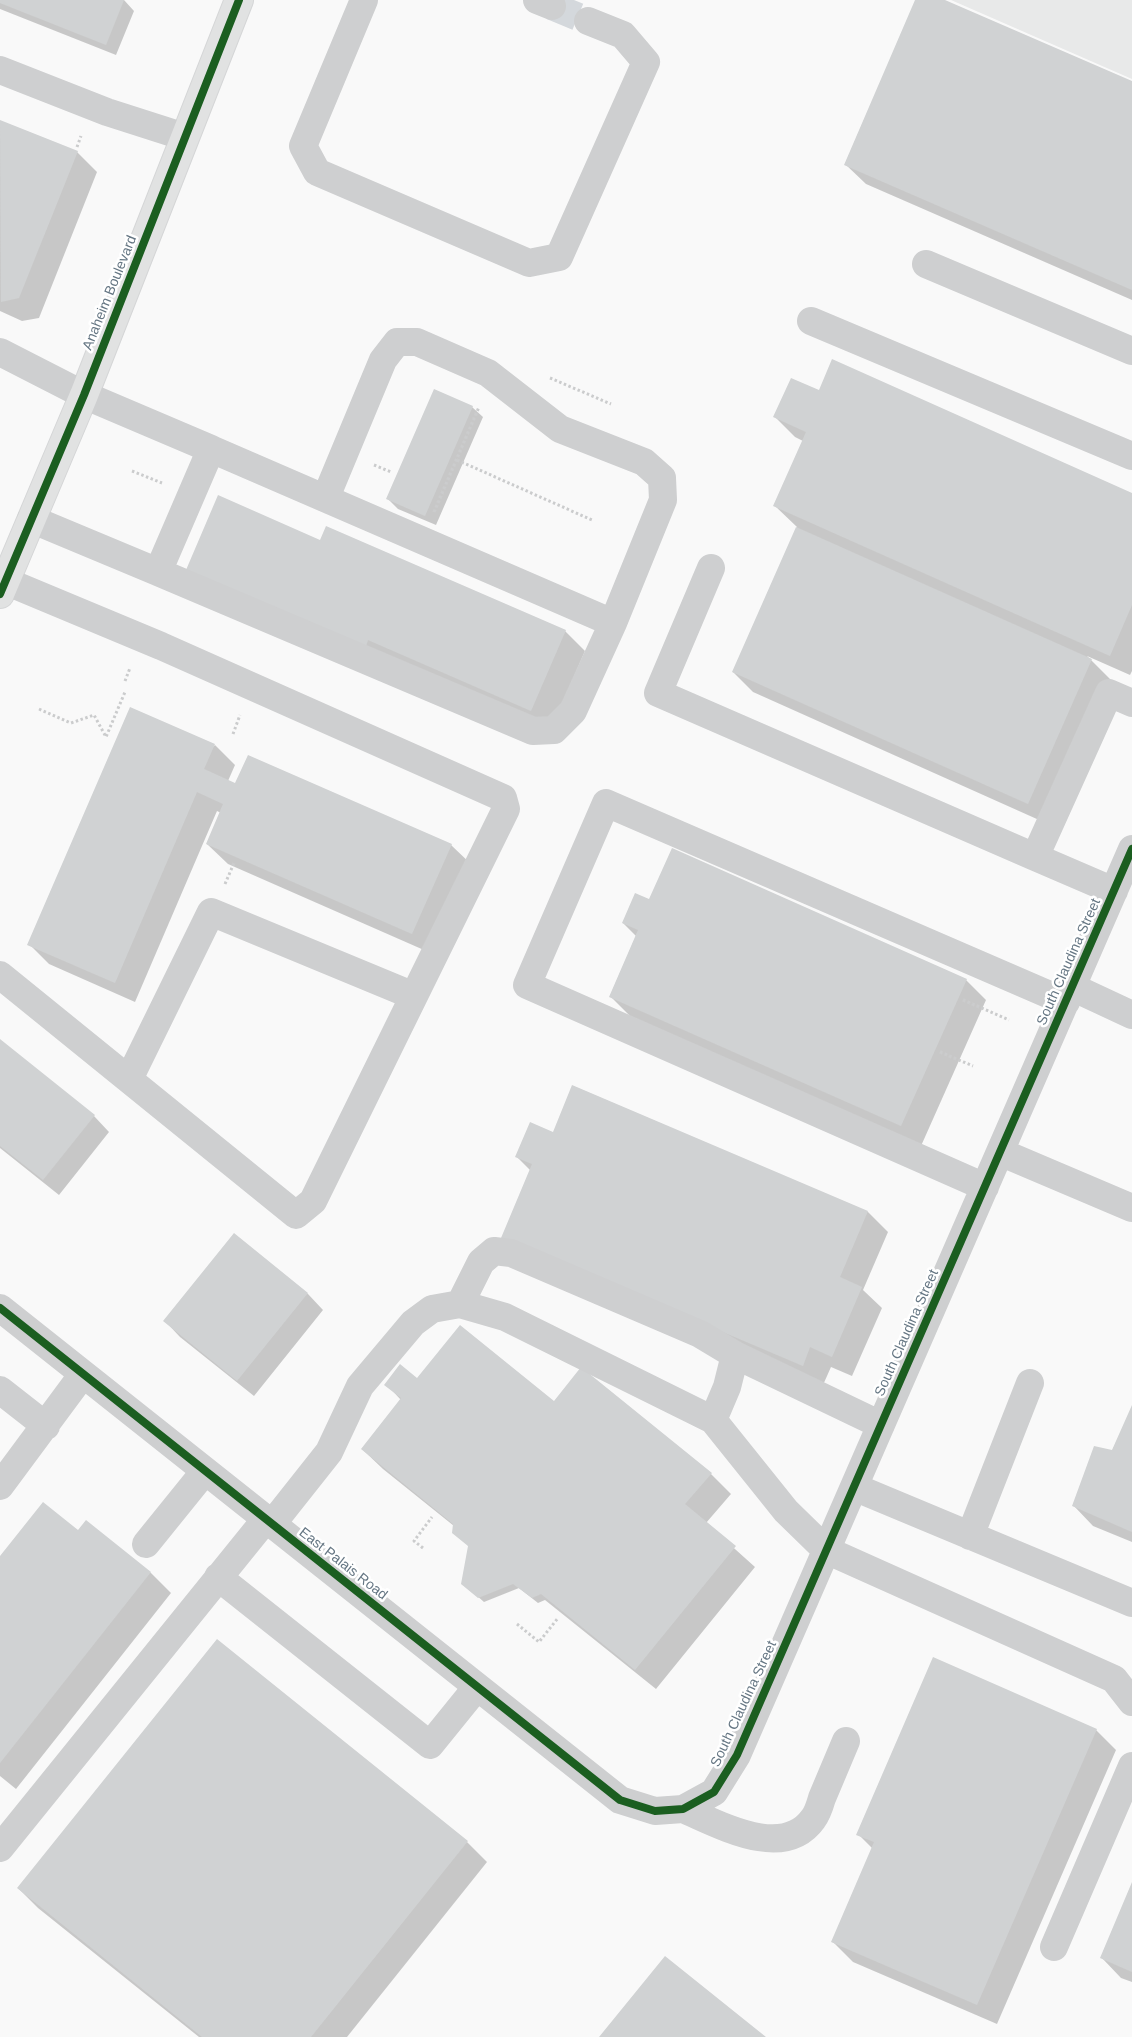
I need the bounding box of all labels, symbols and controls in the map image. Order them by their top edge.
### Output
street label: Anaheim Boulevard [79,233,141,353]
street label: South Claudina Street [1033,896,1105,1028]
street label: South Claudina Street [871,1267,943,1399]
street label: East Palais Road [296,1524,390,1604]
street label: South Claudina Street [707,1638,781,1770]

